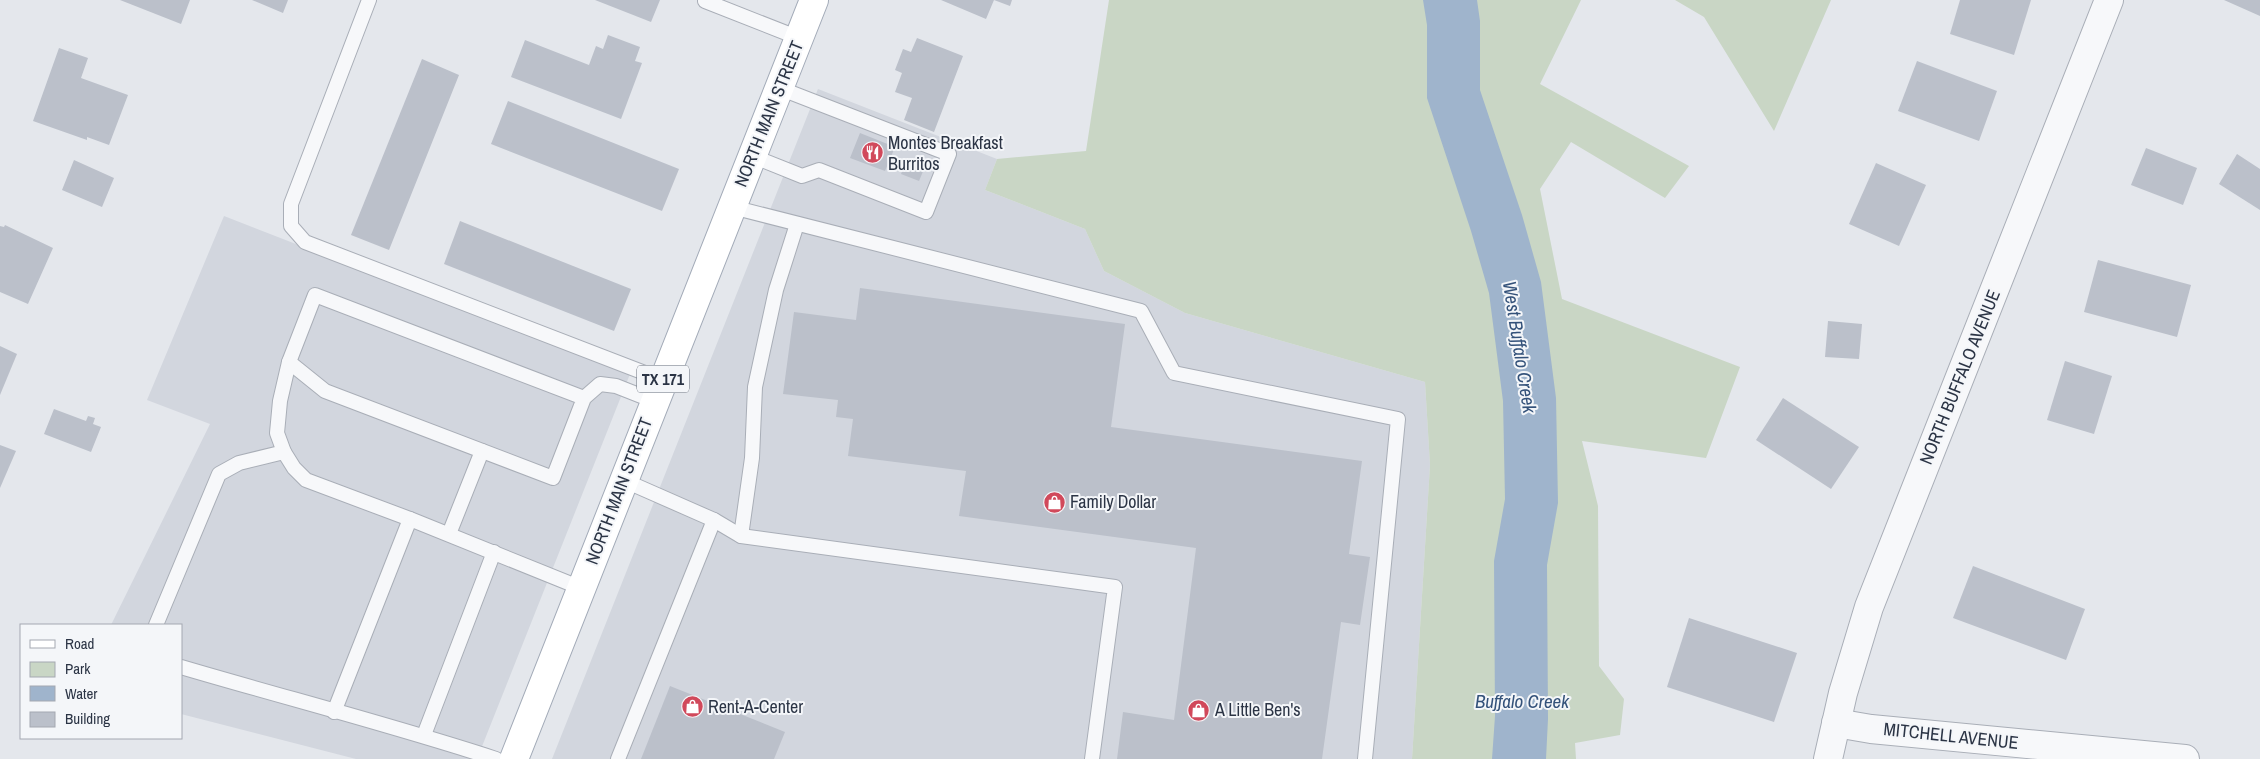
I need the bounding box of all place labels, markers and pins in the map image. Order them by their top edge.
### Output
place label: Montes Breakfast Burritos [888,130,1003,176]
restaurant icon: Montes Breakfast Burritos [860,141,884,165]
place label: Family Dollar [1070,489,1156,514]
shop icon: Family Dollar [1042,490,1066,514]
place label: Rent-A-Center [708,694,803,719]
shop icon: Rent-A-Center [680,695,704,719]
place label: A Little Ben's [1214,697,1301,722]
shop icon: A Little Ben's [1187,698,1211,722]

